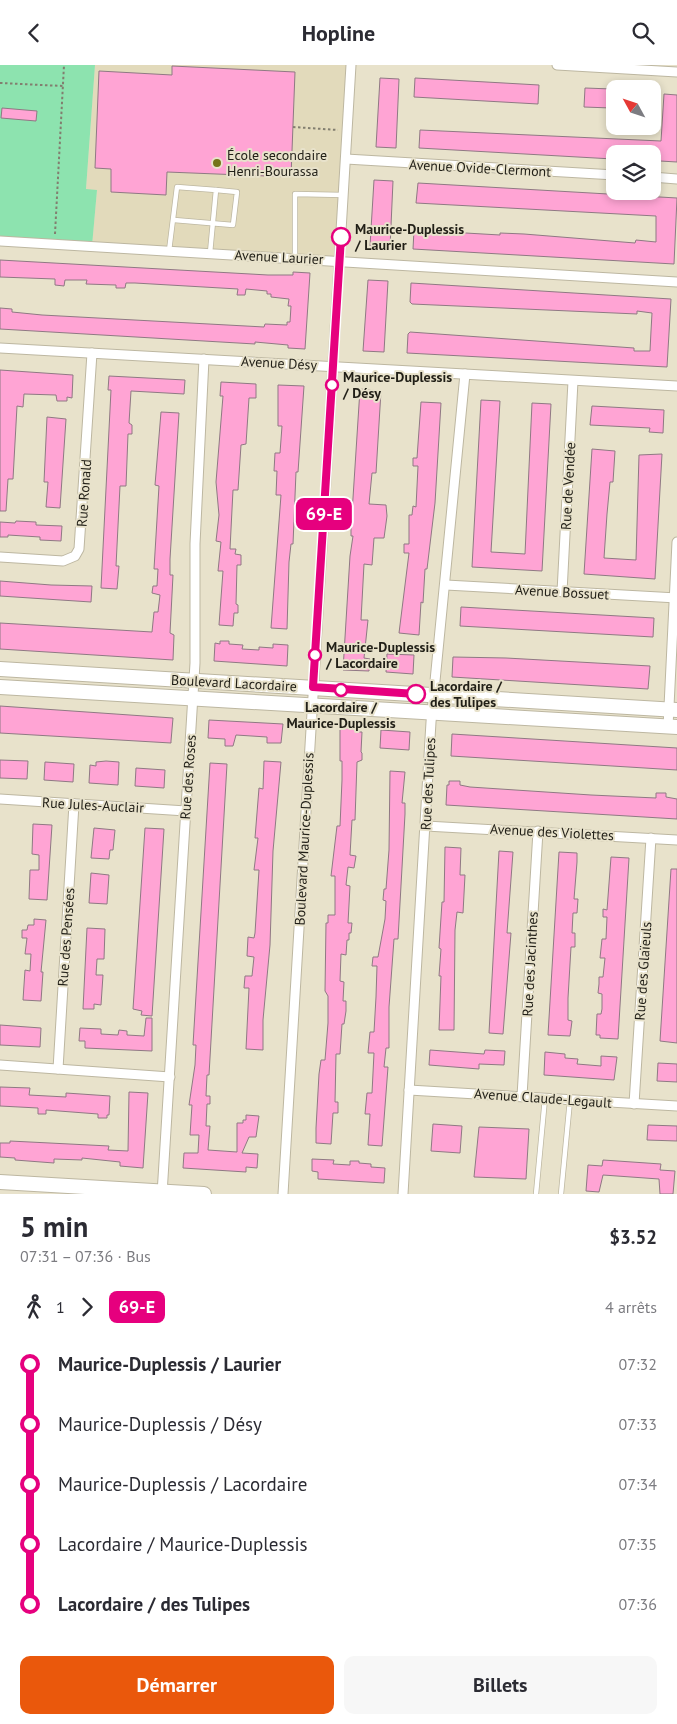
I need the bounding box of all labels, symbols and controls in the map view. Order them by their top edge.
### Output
icon: back [20,19,48,47]
text: Hopline [302,19,375,47]
icon: search [629,19,657,47]
north arrow [606,80,661,135]
map controls [606,80,661,200]
button: layers [606,145,661,200]
place label: École secondaire Henri-Bourassa [227,146,327,180]
street label: Avenue Ovide-Clermont [409,155,552,181]
marker: École secondaire Henri-Bourassa [211,157,223,169]
place label: Maurice-Duplessis / Laurier [354,220,464,254]
marker: Maurice-Duplessis / Laurier [331,227,351,247]
street label: Avenue Laurier [234,246,324,268]
street label: Avenue Désy [241,352,318,374]
place label: Maurice-Duplessis / Désy [342,368,452,402]
marker: Maurice-Duplessis / Désy [325,378,339,392]
street label: Rue de Vendée [557,442,579,530]
street label: Rue Ronald [73,458,95,528]
line badge: 69-E [289,498,359,530]
text: 69-E [306,502,342,525]
street label: Avenue Bossuet [514,581,610,603]
place label: Maurice-Duplessis / Lacordaire [325,638,435,672]
marker: Maurice-Duplessis / Lacordaire [308,648,322,662]
street label: Boulevard Lacordaire [171,671,297,695]
place label: Lacordaire / des Tulipes [430,677,503,711]
marker: Lacordaire / Maurice-Duplessis [334,683,348,697]
marker: Lacordaire / des Tulipes [406,684,426,704]
place label: Lacordaire / Maurice-Duplessis [286,698,396,732]
street label: Rue des Roses [176,734,200,820]
street label: Rue des Tulipes [417,737,439,831]
street label: Boulevard Maurice-Duplessis [290,752,318,926]
street label: Rue Jules-Auclair [42,793,145,817]
street label: Avenue des Violettes [490,820,615,844]
street label: Rue des Pensées [54,887,78,987]
street label: Rue des Jacinthes [518,911,542,1017]
street label: Rue des Glaïeuls [631,921,655,1021]
street label: Avenue Claude-Legault [474,1084,613,1112]
text: 5 min [20,1208,88,1245]
text: $3.52 [609,1225,657,1249]
text: 07:31 – 07:36 · Bus [20,1246,151,1266]
icon: walk [20,1293,48,1321]
icon: forward [73,1293,101,1321]
text: 69-E [119,1295,155,1318]
text: 1 [56,1297,65,1317]
text: 4 arrêts [605,1297,657,1317]
text: Maurice-Duplessis / Laurier [58,1352,281,1376]
text: 07:32 [619,1354,657,1374]
text: Maurice-Duplessis / Désy [58,1412,262,1436]
text: 07:33 [619,1414,657,1434]
text: Maurice-Duplessis / Lacordaire [58,1472,307,1496]
text: 07:34 [619,1474,657,1494]
text: Lacordaire / Maurice-Duplessis [58,1532,307,1556]
text: 07:35 [619,1534,657,1554]
text: Lacordaire / des Tulipes [58,1592,250,1616]
text: 07:36 [619,1594,657,1614]
button: Démarrer [20,1656,334,1714]
button: Billets [344,1656,657,1714]

